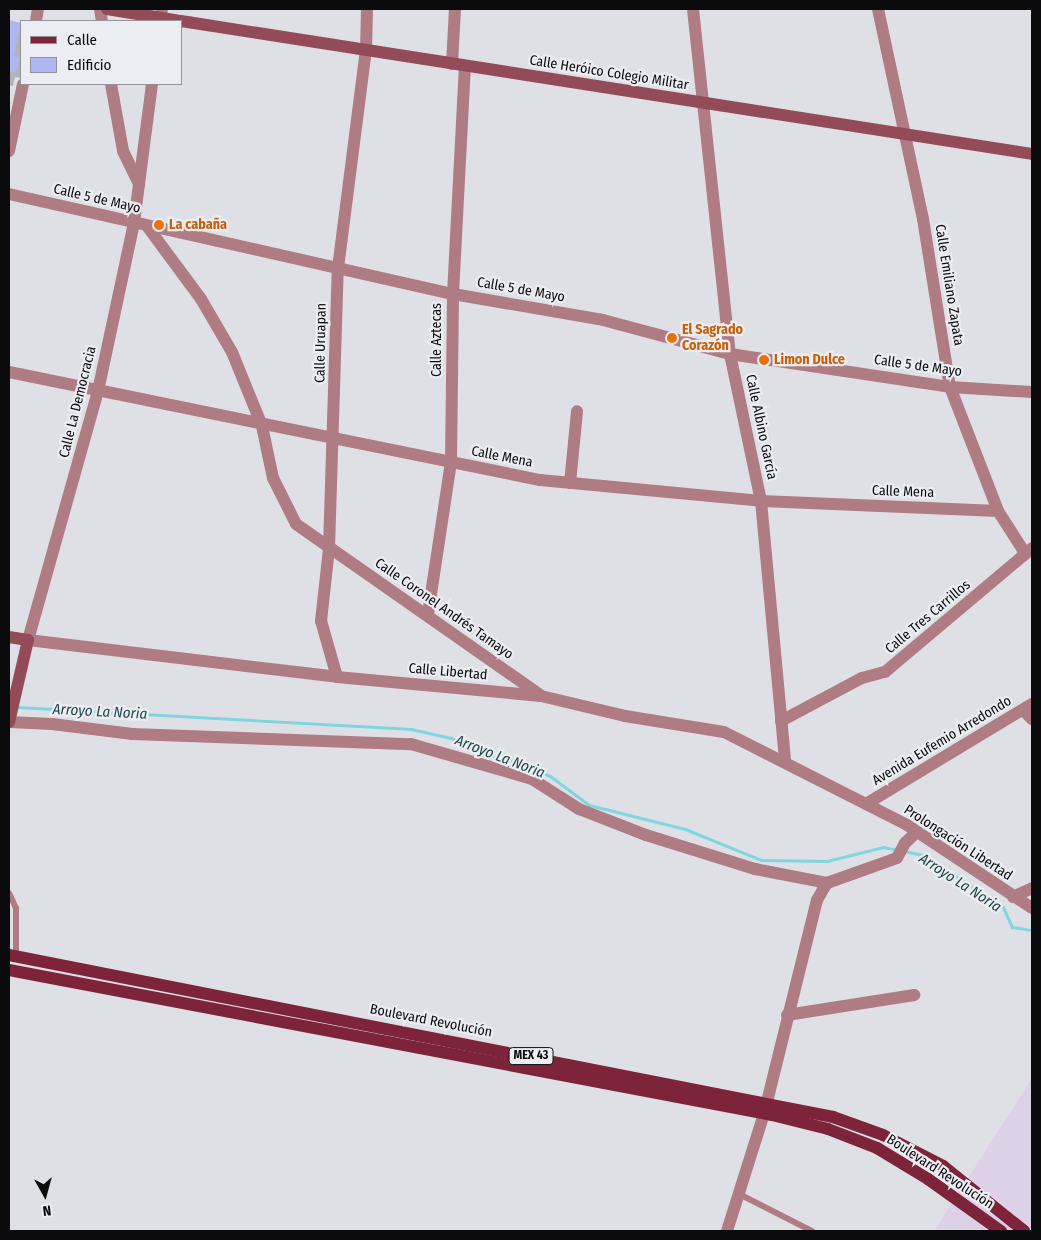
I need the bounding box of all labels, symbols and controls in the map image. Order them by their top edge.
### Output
legend [20,20,182,85]
text: Calle [67,31,97,49]
street label: Calle Heróico Colegio Militar [528,52,690,94]
text: Edificio [67,56,112,74]
street label: Calle 5 de Mayo [52,181,142,217]
place label: La cabaña [169,217,227,233]
marker: La cabaña [153,219,165,231]
street label: Calle Emiliano Zapata [931,223,967,347]
street label: Calle 5 de Mayo [476,274,566,306]
street label: Calle Uruapan [312,303,330,383]
street label: Calle Aztecas [429,303,445,377]
place label: El Sagrado Corazón [682,322,743,354]
marker: El Sagrado Corazón [666,332,678,344]
street label: Calle La Democracia [56,344,100,460]
place label: Limon Dulce [774,352,845,368]
street label: Calle 5 de Mayo [873,352,963,380]
marker: Limon Dulce [758,354,770,366]
street label: Calle Albino García [742,373,780,481]
street label: Calle Mena [470,443,534,471]
street label: Calle Mena [872,483,934,501]
street label: Calle Coronel Andrés Tamayo [372,555,516,663]
street label: Calle Tres Carrillos [882,577,974,657]
street label: Calle Libertad [408,660,488,684]
street label: Avenida Eufemio Arredondo [869,693,1015,789]
water label: Arroyo La Noria [52,701,148,723]
water label: Arroyo La Noria [453,732,547,782]
street label: Prolongación Libertad [901,802,1015,884]
water label: Arroyo La Noria [915,850,1005,916]
street label: Boulevard Revolución [368,1001,494,1041]
road number: MEX 43 [508,1046,554,1066]
street label: Boulevard Revolución [883,1131,997,1213]
north arrow [20,1170,70,1220]
text: N [42,1201,52,1219]

